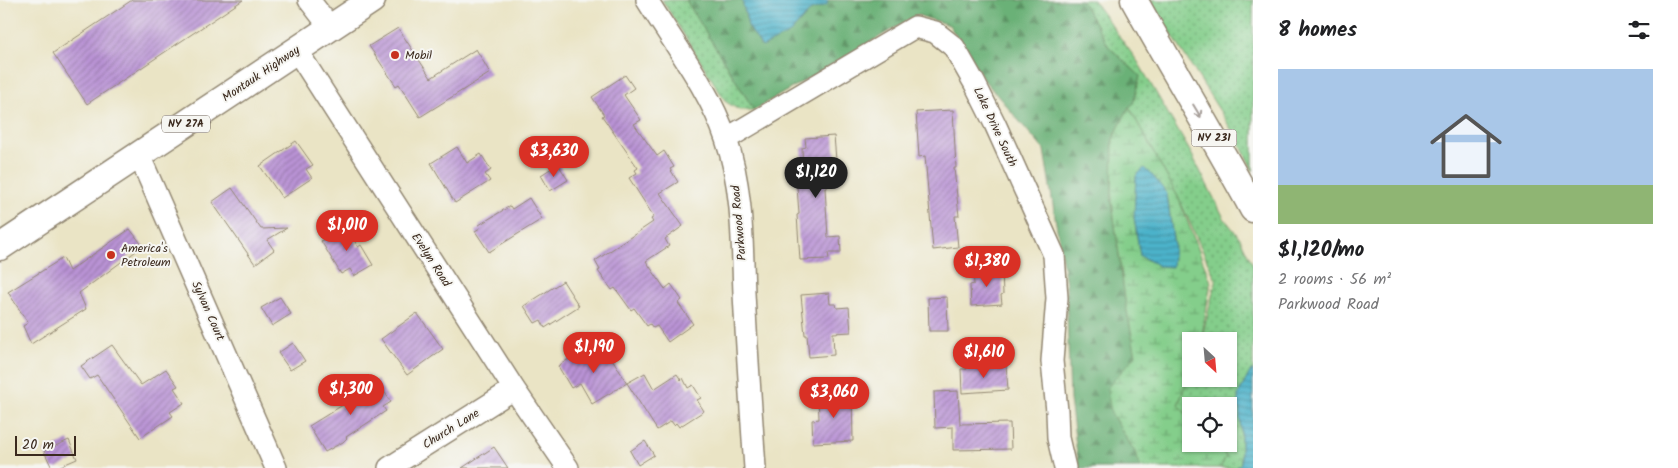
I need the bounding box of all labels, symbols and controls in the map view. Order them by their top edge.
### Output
text: 8 homes [1278,14,1357,47]
icon: filters [1625,16,1653,44]
street label: Montauk Highway [218,41,304,107]
place label: Mobil [405,46,432,65]
marker: Mobil [389,49,401,61]
street label: Lake Drive South [968,84,1022,170]
icon: home [1421,101,1511,191]
one-way arrow [1193,103,1203,117]
road number: NY 27A [162,116,210,132]
road number: NY 231 [1192,130,1236,146]
pin: $3,630 [513,136,595,178]
text: $3,630 [530,139,578,164]
pin: $1,120 [775,156,857,199]
text: $1,120 [796,160,836,185]
street label: Parkwood Road [726,184,752,261]
pin: $1,010 [306,210,388,252]
text: $1,010 [327,213,367,238]
street label: Evelyn Road [406,229,456,292]
text: $1,120/mo [1278,234,1364,267]
place label: America's Petroleum [121,239,171,272]
pin: $1,380 [946,246,1028,288]
marker: America's Petroleum [105,249,117,261]
text: $1,380 [965,249,1009,274]
text: 2 rooms · 56 m² [1278,267,1391,292]
street label: Sylvan Court [186,278,230,344]
text: Parkwood Road [1278,292,1379,317]
pin: $1,190 [553,332,635,374]
north arrow [1182,332,1238,388]
map controls [1182,332,1237,452]
text: $1,190 [574,335,614,360]
pin: $1,610 [943,336,1025,379]
text: $1,610 [964,340,1004,365]
pin: $1,300 [310,374,392,416]
pin: $3,060 [793,376,875,419]
text: $1,300 [329,377,373,402]
text: $3,060 [810,380,858,405]
button: locate [1182,397,1237,452]
street label: Church Lane [419,404,484,454]
scale bar [15,433,76,456]
text: 20 m [22,434,54,456]

